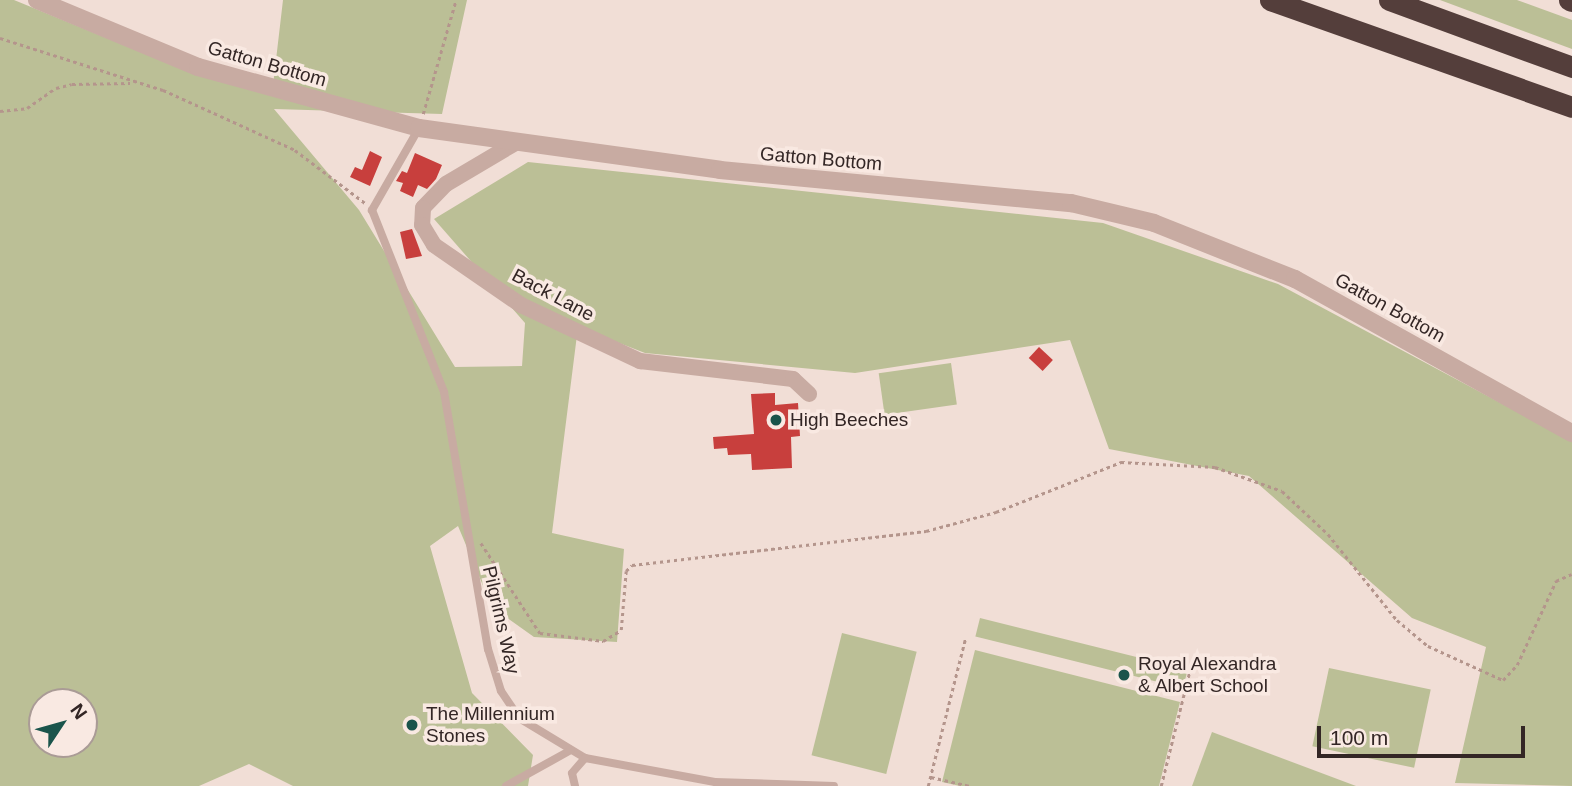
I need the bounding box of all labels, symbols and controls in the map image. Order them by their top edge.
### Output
street label: Gatton Bottom [205,36,329,92]
street label: Gatton Bottom [759,142,883,176]
street label: Back Lane [508,264,598,326]
street label: Gatton Bottom [1331,268,1449,348]
place label: High Beeches [790,409,908,431]
marker: High Beeches [768,412,784,428]
street label: Pilgrims Way [478,564,524,676]
place label: Royal Alexandra & Albert School [1138,653,1277,697]
marker: Royal Alexandra & Albert School [1116,667,1132,683]
north arrow [28,688,98,758]
text: N [66,700,91,723]
place label: The Millennium Stones [426,703,555,747]
scale bar [1320,712,1528,756]
marker: The Millennium Stones [404,717,420,733]
text: 100 m [1330,726,1388,749]

